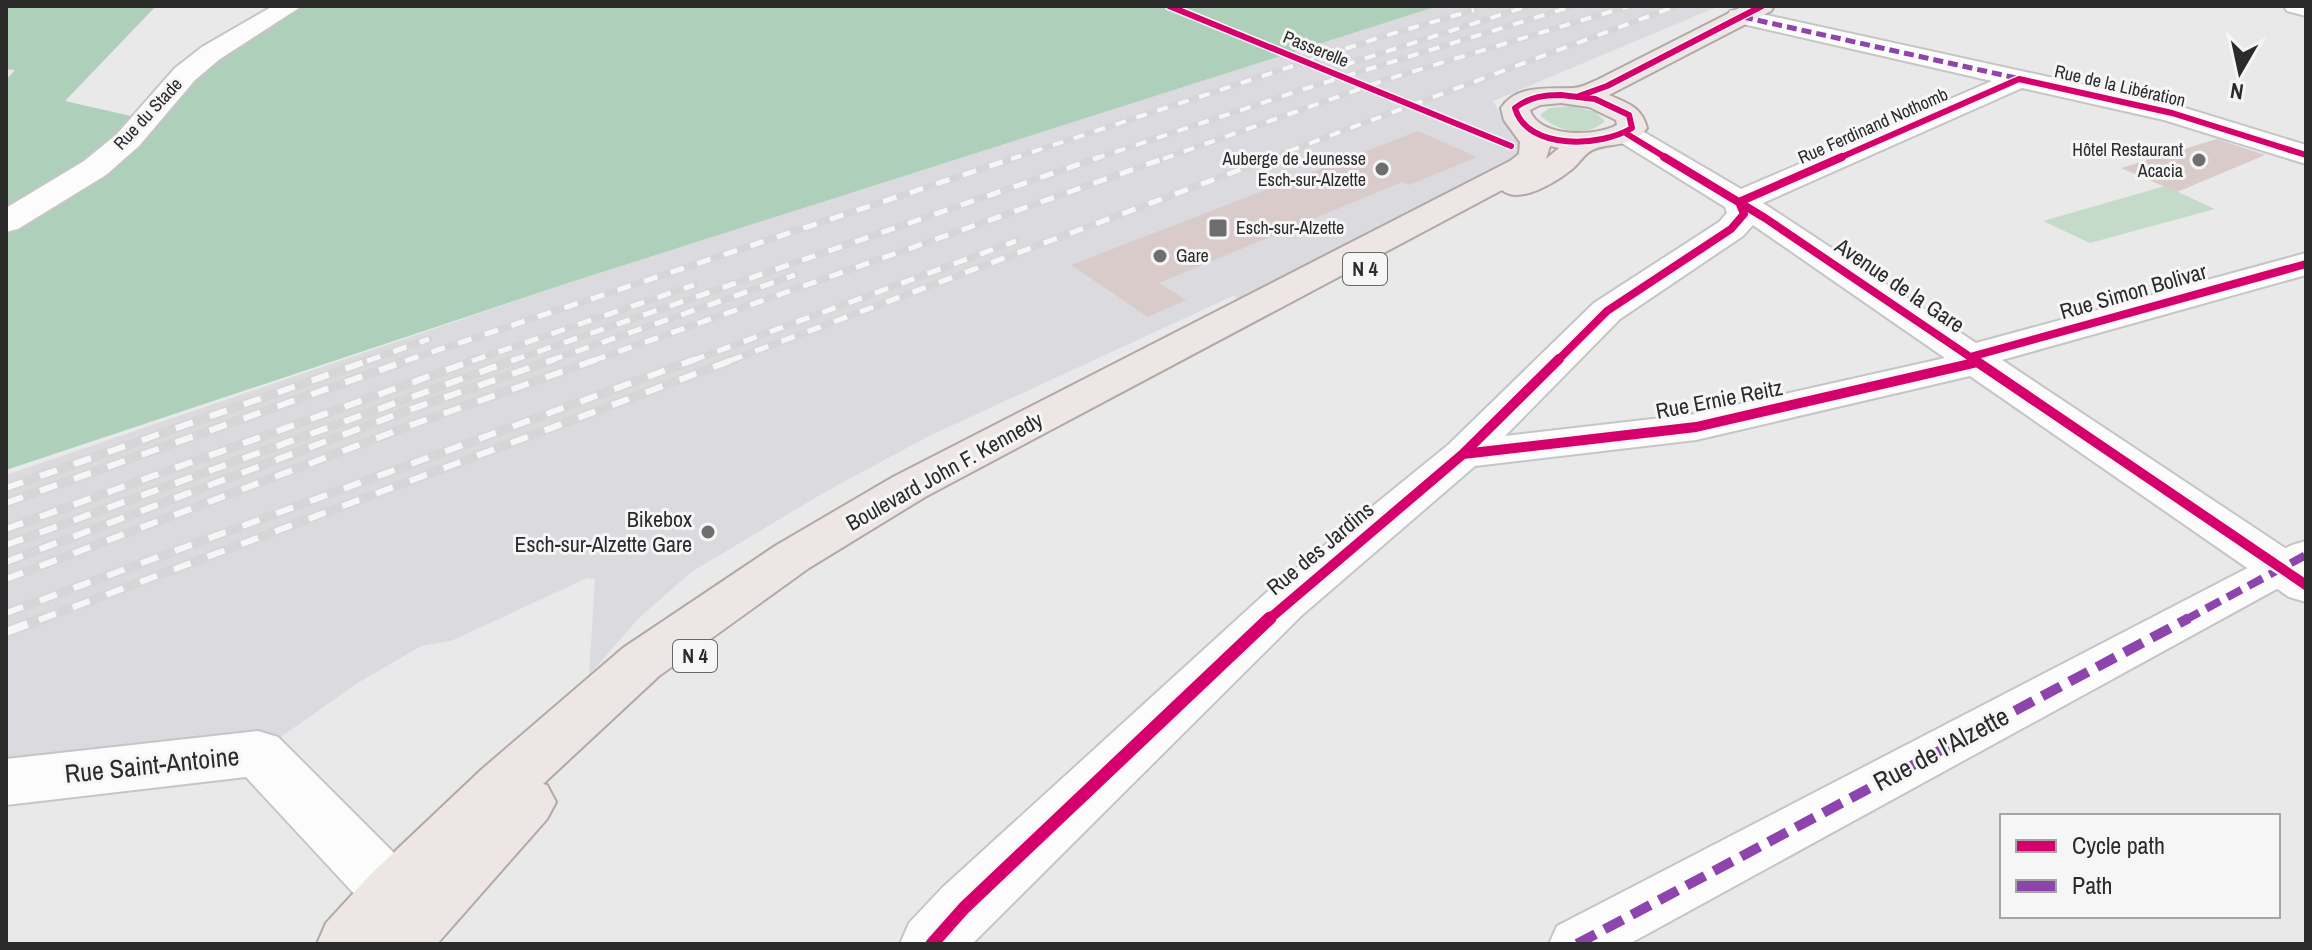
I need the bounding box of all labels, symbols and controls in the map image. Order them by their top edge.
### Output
street label: Passerelle [1280,24,1353,73]
north arrow [2200,32,2280,112]
street label: Rue de la Libération [2052,58,2188,113]
street label: Rue du Stade [108,72,188,155]
text: N [2228,76,2246,108]
street label: Rue Ferdinand Nothomb [1794,81,1952,170]
place label: Hôtel Restaurant Acacia [2072,137,2183,183]
place label: Auberge de Jeunesse Esch-sur-Alzette [1221,146,1366,192]
marker: Hôtel Restaurant Acacia [2190,151,2208,169]
marker: Auberge de Jeunesse Esch-sur-Alzette [1373,160,1391,178]
place label: Esch-sur-Alzette [1236,215,1344,240]
marker: Esch-sur-Alzette [1207,217,1229,239]
street label: Avenue de la Gare [1829,230,1971,339]
place label: Gare [1176,243,1209,268]
marker: Gare [1151,247,1169,265]
road number: N 4 [1343,253,1387,285]
street label: Rue Simon Bolivar [2056,256,2210,326]
street label: Rue Ernie Reitz [1653,372,1785,426]
street label: Boulevard John F. Kennedy [840,404,1048,538]
street label: Rue des Jardins [1260,494,1380,602]
place label: Bikebox Esch-sur-Alzette Gare [515,504,692,559]
marker: Bikebox Esch-sur-Alzette Gare [699,523,717,541]
road number: N 4 [673,640,717,672]
street label: Rue de l'Alzette [1867,698,2015,799]
street label: Rue Saint-Antoine [63,738,241,791]
legend [2000,814,2280,918]
text: Cycle path [2072,829,2165,861]
text: Path [2072,869,2113,901]

